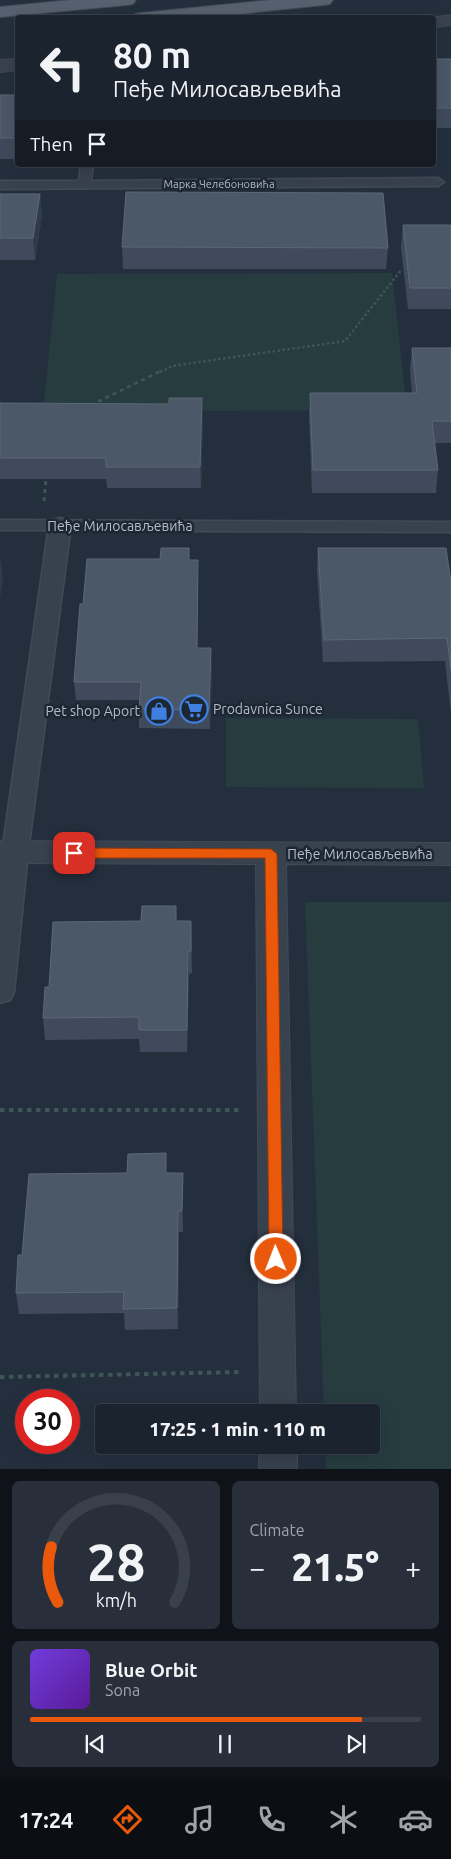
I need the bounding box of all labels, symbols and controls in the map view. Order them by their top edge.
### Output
icon: left [30,35,95,100]
text: 80 m [113,35,191,75]
text: Пеђе Милосављевића [113,76,342,101]
icon: arrive [83,130,111,158]
text: Then [30,133,73,155]
street label: Марка Челебоновића [163,178,275,190]
street label: Пеђе Милосављевића [47,518,193,534]
supermarket icon: Prodavnica Sunce [179,694,209,724]
shop icon: Pet shop Aport [144,696,174,726]
place label: Prodavnica Sunce [213,701,323,717]
place label: Pet shop Aport [46,703,140,719]
pin [53,832,95,874]
icon: arrive [60,839,88,867]
street label: Пеђе Милосављевића [287,846,433,862]
position arrow [249,1232,301,1284]
speed limit sign: 30 [15,1389,80,1454]
text: 17:25 · 1 min · 110 m [149,1418,326,1440]
text: Climate [250,1521,305,1539]
text: 28 [86,1533,145,1591]
text: 21.5° [292,1546,379,1588]
text: − [250,1552,265,1583]
text: + [405,1552,421,1583]
text: km/h [95,1590,136,1610]
text: Blue Orbit [105,1659,198,1681]
text: Sona [105,1681,140,1699]
icon: previous [81,1730,109,1758]
icon: pause [211,1730,239,1758]
icon: next [342,1730,370,1758]
icon: directions [110,1802,145,1837]
icon: music [182,1802,217,1837]
icon: phone [254,1802,289,1837]
icon: climate [326,1802,361,1837]
icon: car [398,1802,433,1837]
text: 17:24 [18,1807,73,1832]

